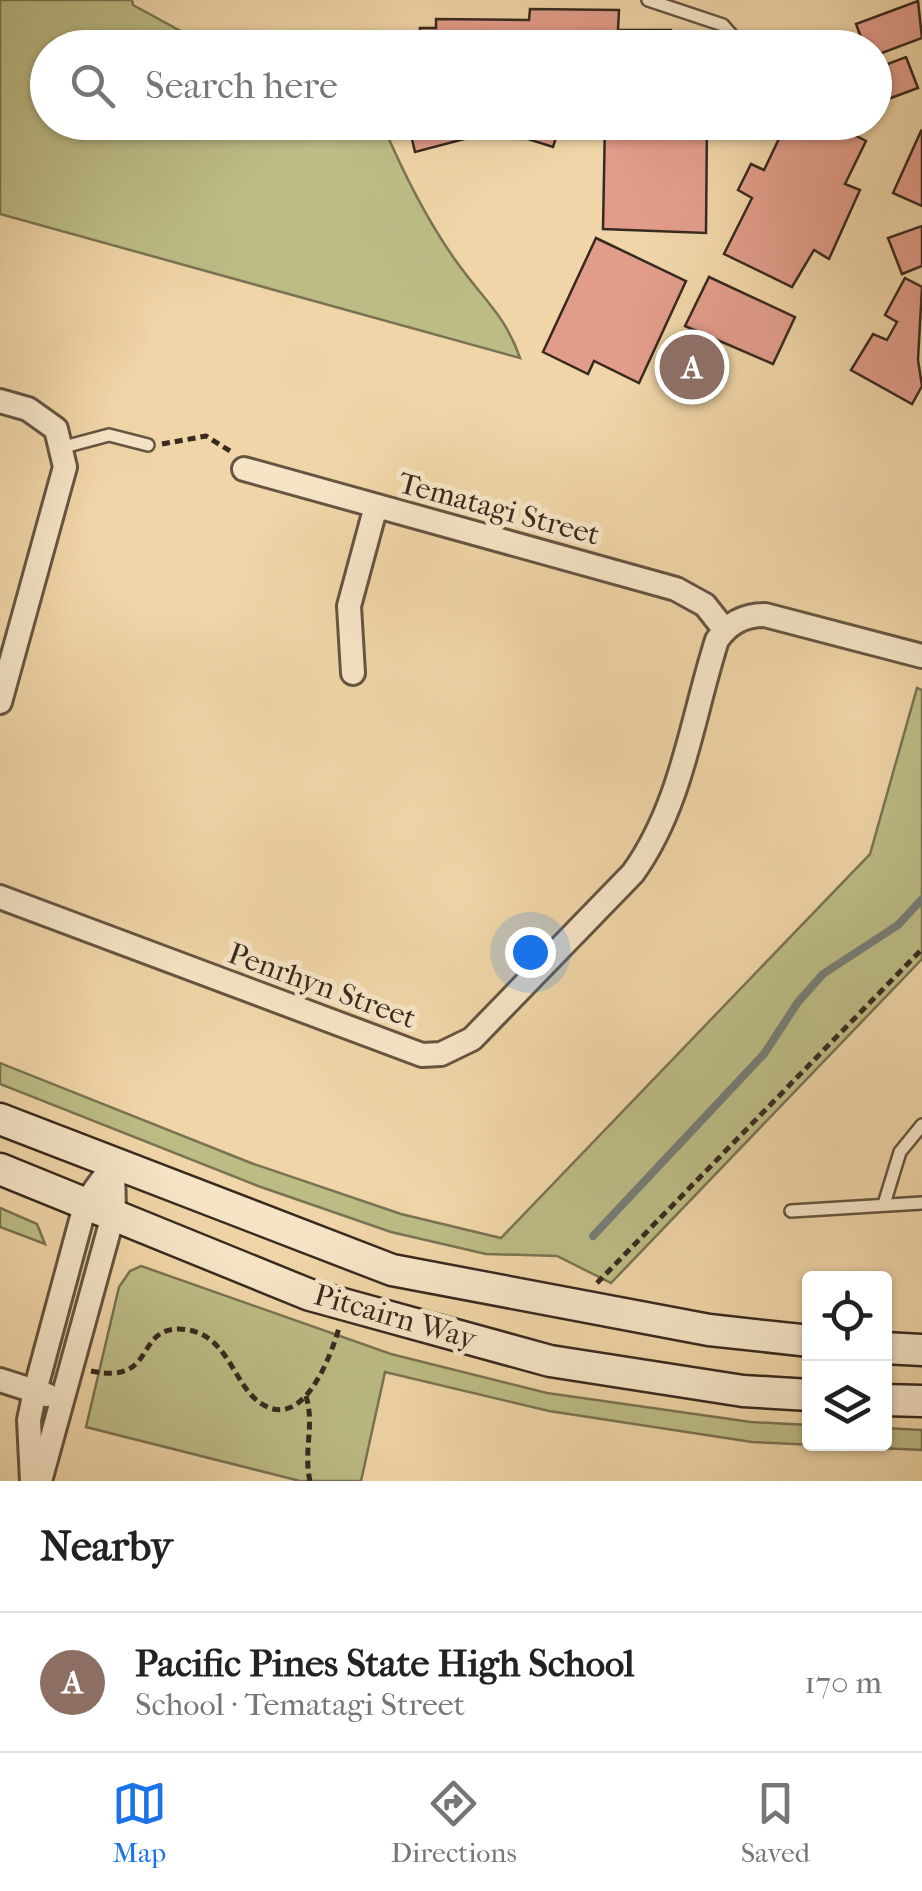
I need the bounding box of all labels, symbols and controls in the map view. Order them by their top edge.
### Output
search box [30,30,892,140]
icon: search [65,58,120,113]
text: Search here [145,63,338,108]
pin: A [660,330,724,404]
street label: Tematagi Street [395,465,604,553]
your location [505,927,556,978]
street label: Penrhyn Street [223,936,421,1036]
map controls [802,1271,892,1451]
button: locate [802,1271,892,1361]
street label: Pitcairn Way [310,1277,481,1357]
button: layers [802,1361,892,1451]
text: Nearby [40,1522,172,1571]
text: Pacific Pines State High School [135,1641,635,1686]
text: A [62,1664,83,1701]
text: 170 m [804,1664,882,1701]
text: School · Tematagi Street [135,1686,465,1723]
tab: Map [112,1776,167,1869]
tab: Directions [391,1776,517,1869]
tab: Saved [741,1776,810,1869]

